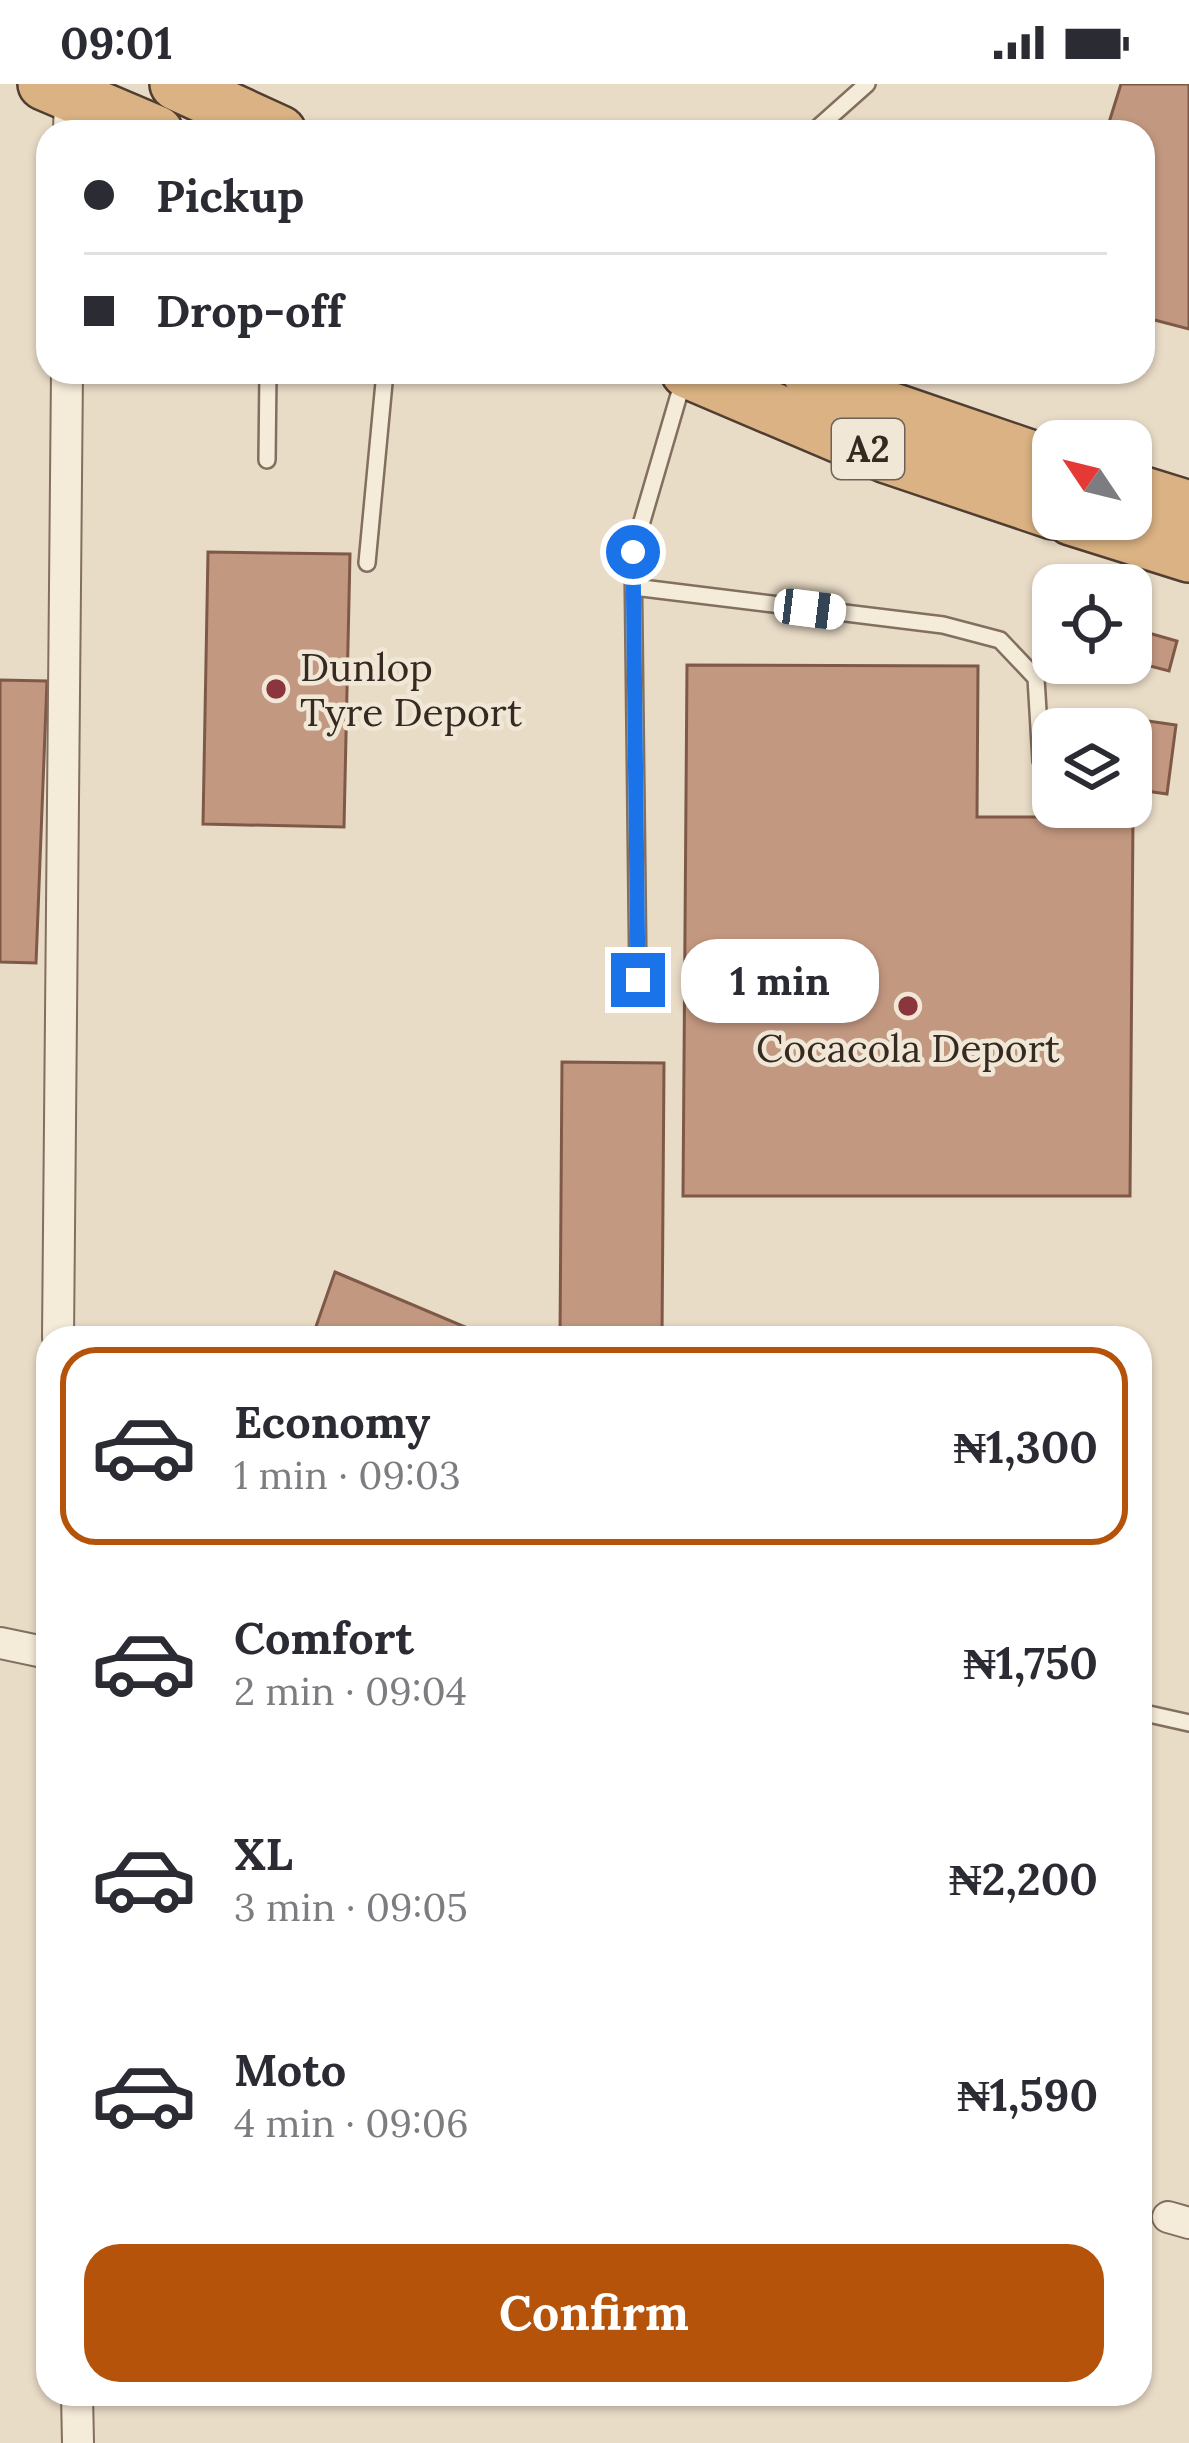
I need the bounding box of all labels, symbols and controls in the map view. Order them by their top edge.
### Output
text: 09:01 [60,14,173,71]
text: Pickup [156,167,304,224]
text: Drop-off [156,282,343,339]
road number: A2 [832,419,904,479]
north arrow [1032,420,1152,540]
map controls [1032,420,1152,828]
route start [606,525,660,579]
button: locate [1032,564,1152,684]
car [772,587,848,631]
place label: Dunlop Tyre Deport [300,642,522,737]
marker: Dunlop Tyre Deport [263,676,289,702]
button: layers [1032,708,1152,828]
callout: 1 min [680,938,878,1022]
route end [611,953,665,1007]
text: 1 min [730,956,830,1006]
marker: Cocacola Deport [895,993,921,1019]
place label: Cocacola Deport [756,1023,1060,1073]
icon: car [90,1392,198,1500]
text: Economy [234,1393,430,1450]
text: ₦1,300 [954,1418,1098,1475]
text: 1 min · 09:03 [234,1450,461,1500]
icon: car [90,1608,198,1716]
text: Comfort [234,1609,414,1666]
text: ₦1,750 [963,1634,1098,1691]
text: 2 min · 09:04 [234,1666,467,1716]
icon: car [90,1824,198,1932]
text: XL [234,1825,293,1882]
text: ₦2,200 [949,1850,1098,1907]
text: 3 min · 09:05 [234,1882,468,1932]
icon: car [90,2040,198,2148]
text: Moto [234,2041,346,2098]
text: ₦1,590 [957,2066,1098,2123]
text: 4 min · 09:06 [234,2098,468,2148]
button: Confirm [84,2244,1104,2382]

